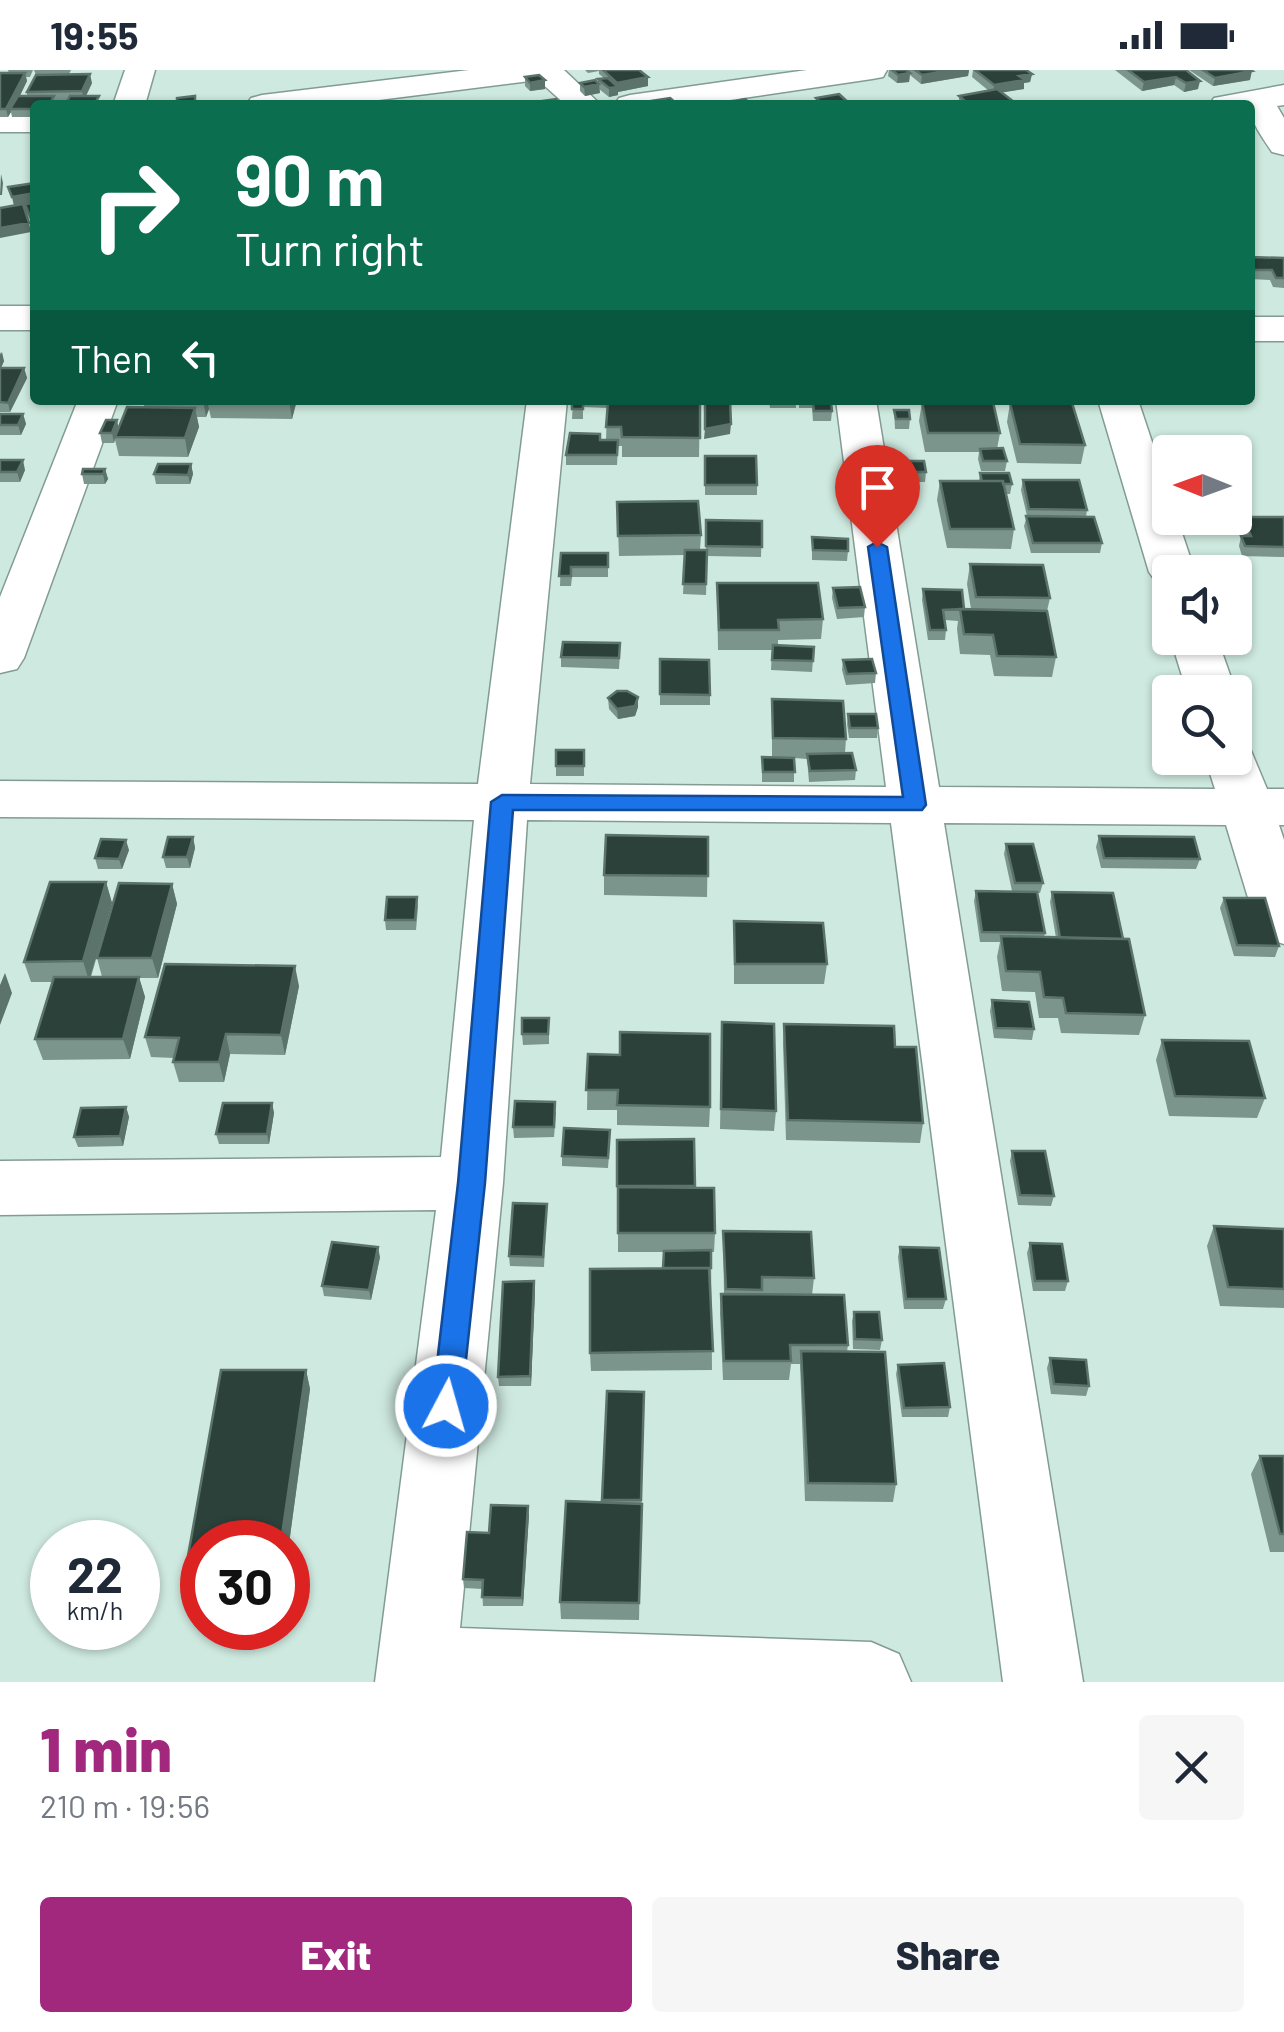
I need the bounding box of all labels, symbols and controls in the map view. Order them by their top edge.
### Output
text: 19:55 [50,12,138,58]
text: 90 m [235,136,385,220]
icon: right [70,140,200,270]
text: Turn right [235,221,425,275]
icon: left [173,330,228,385]
text: Then [70,335,153,381]
north arrow [1152,435,1252,535]
map controls [1152,435,1252,775]
pin [835,445,920,548]
icon: arrive [850,460,905,515]
button: sound [1152,555,1252,655]
button: search [1152,675,1252,775]
position arrow [394,1354,498,1458]
speed limit sign: 30 [180,1520,310,1650]
text: 22 [67,1543,123,1603]
text: km/h [67,1595,123,1625]
text: 1 min [40,1712,172,1784]
button: close [1139,1715,1244,1820]
text: 210 m · 19:56 [40,1786,210,1824]
button: Exit [40,1897,632,2012]
button: Share [652,1897,1244,2012]

